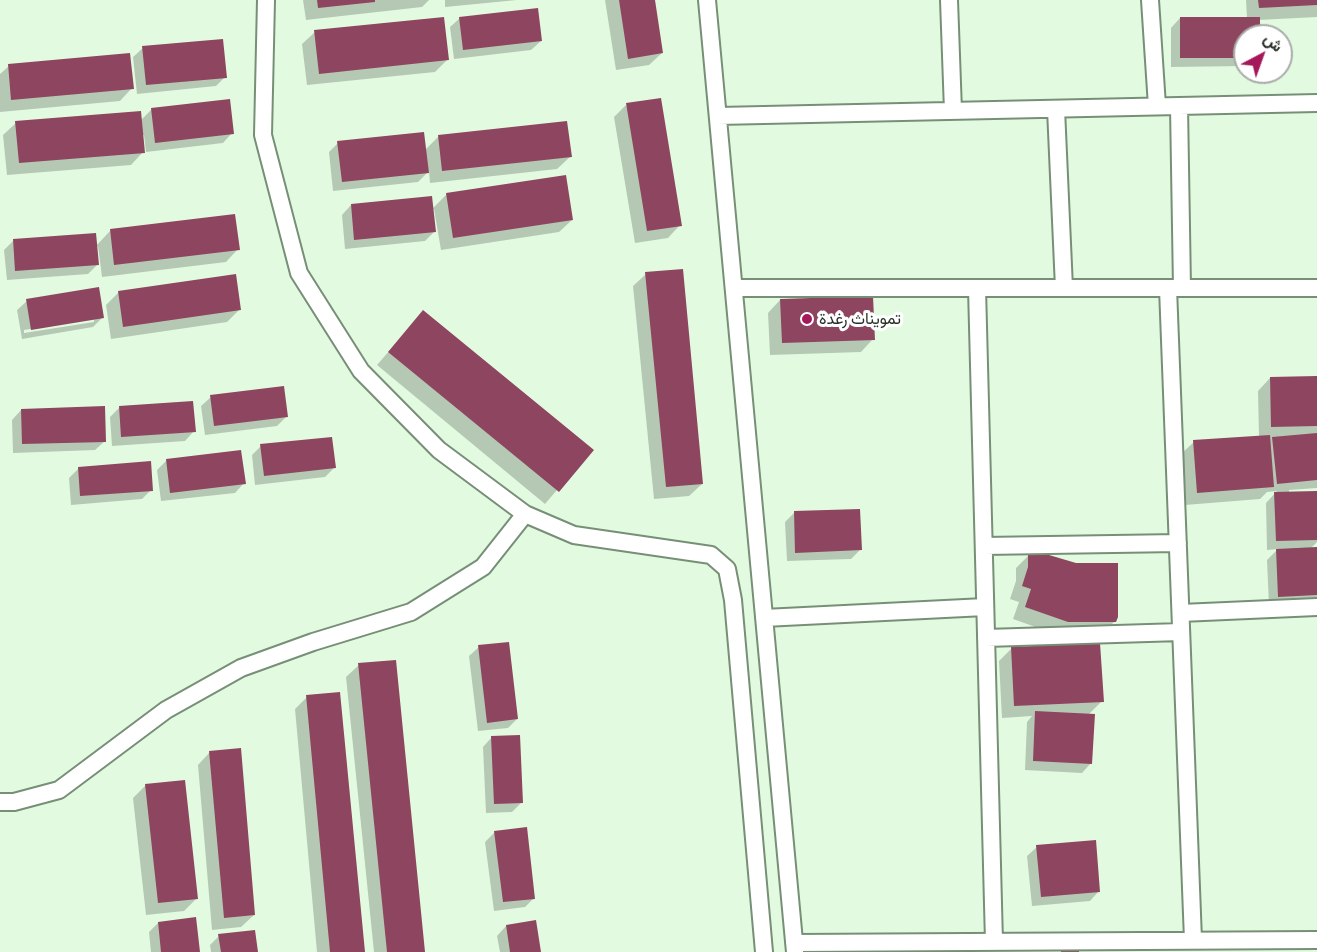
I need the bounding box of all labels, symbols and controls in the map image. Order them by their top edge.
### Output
north arrow [1233,24,1293,84]
text: ش [1260,28,1287,55]
place label: تمويناث رغدة [819,309,901,329]
marker: تمويناث رغدة [800,312,814,326]

